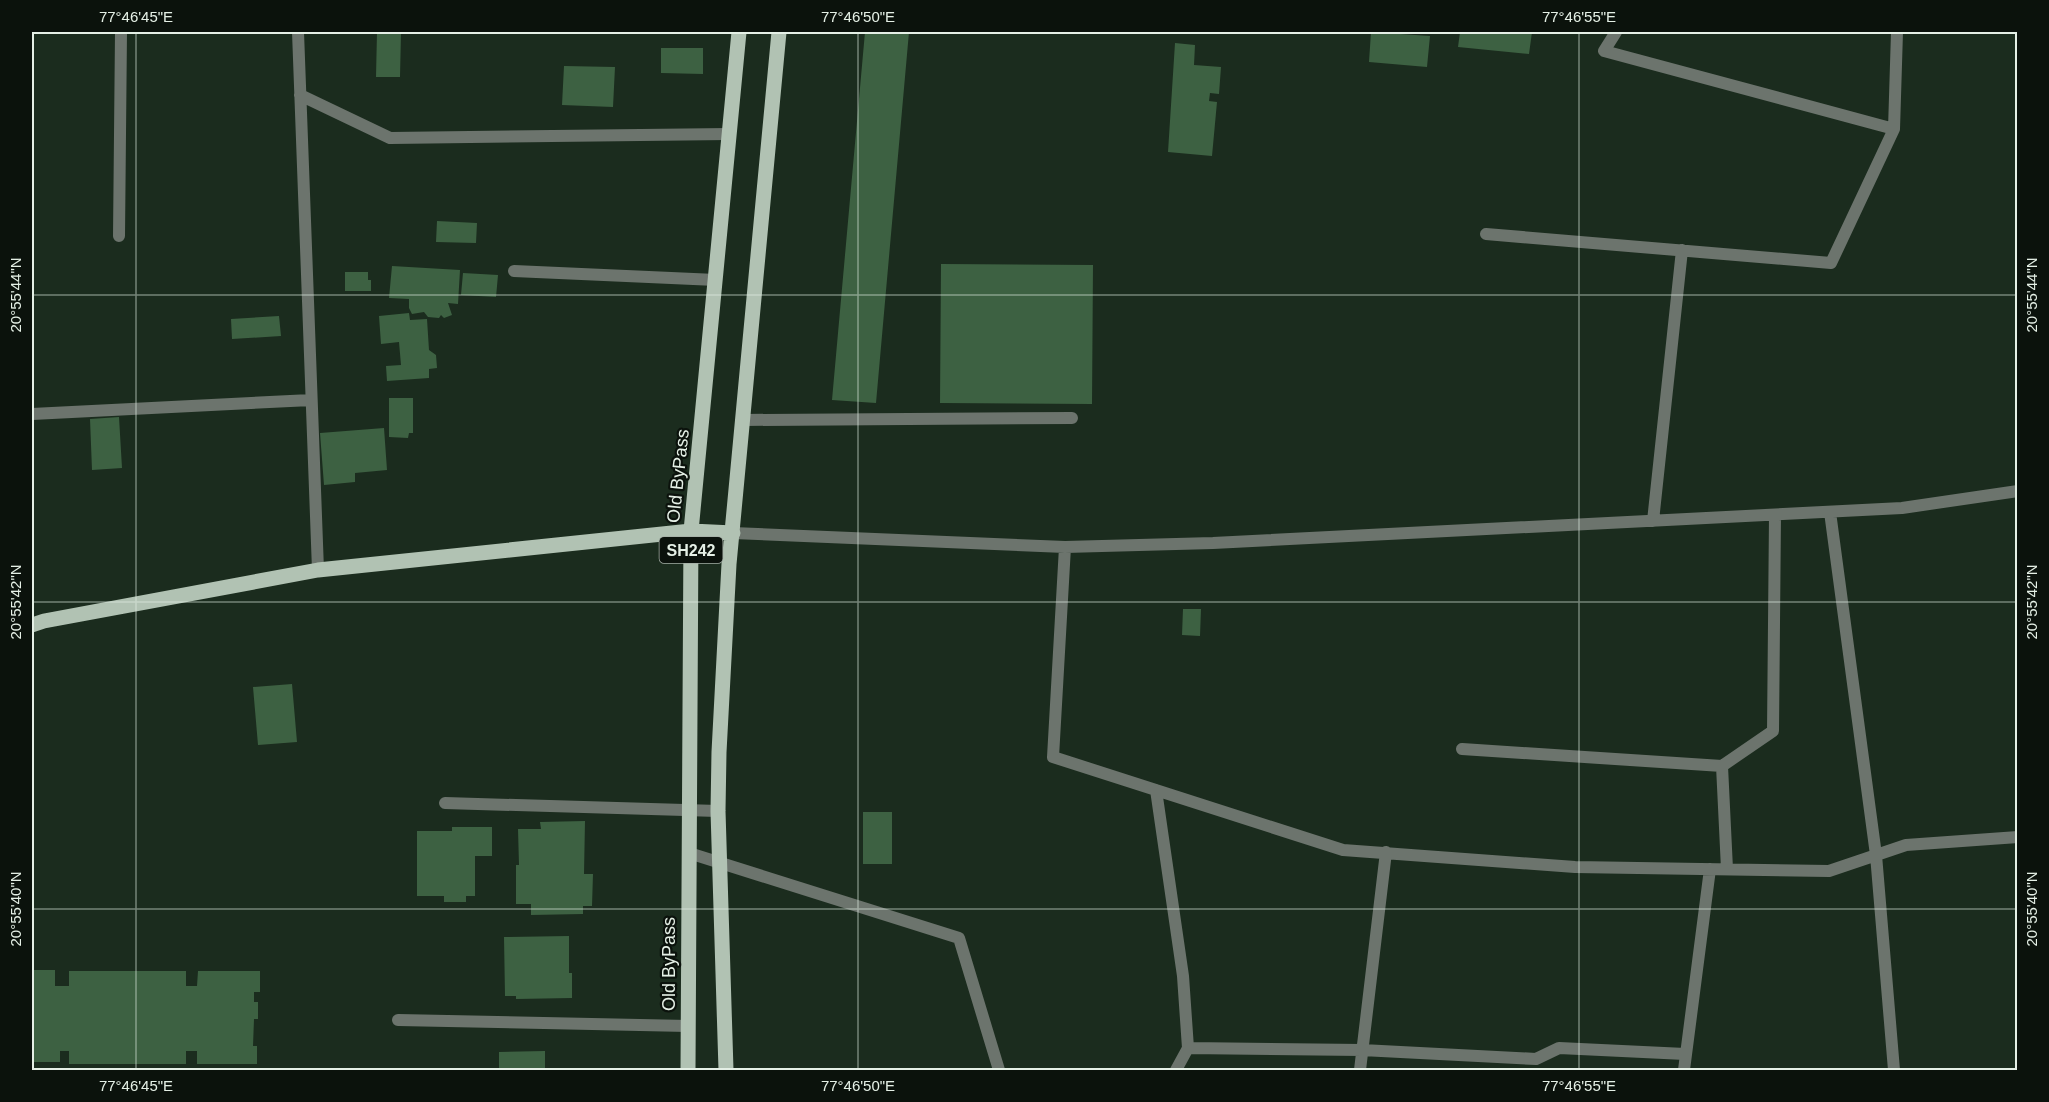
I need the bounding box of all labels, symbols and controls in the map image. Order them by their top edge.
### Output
text: 77°46'45"E [99,8,173,25]
text: 77°46'50"E [821,8,895,25]
text: 77°46'55"E [1542,8,1616,25]
text: 20°55'44"N [7,257,24,333]
text: 20°55'44"N [2023,257,2040,333]
street label: Old ByPass [663,428,693,524]
road number: SH242 [660,537,722,563]
text: 20°55'42"N [7,564,24,640]
text: 20°55'42"N [2023,564,2040,640]
text: 20°55'40"N [7,871,24,947]
text: 20°55'40"N [2023,871,2040,947]
street label: Old ByPass [659,917,679,1011]
text: 77°46'45"E [99,1077,173,1094]
text: 77°46'50"E [821,1077,895,1094]
text: 77°46'55"E [1542,1077,1616,1094]

